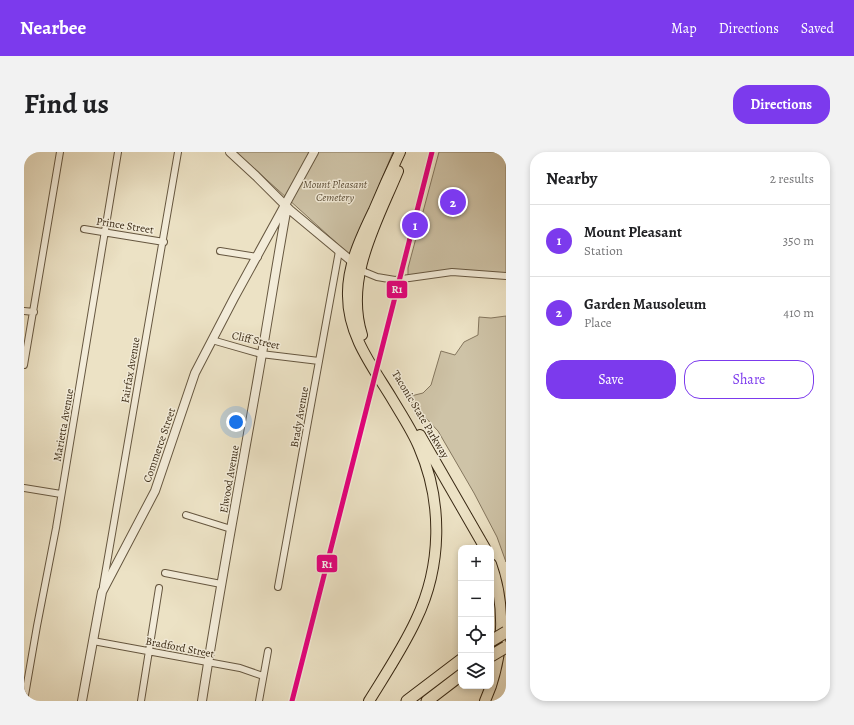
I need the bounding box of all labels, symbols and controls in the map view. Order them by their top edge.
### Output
text: Nearbee [20,15,86,41]
text: Map [671,19,697,38]
text: Directions [719,19,779,38]
text: Saved [801,19,834,38]
text: Find us [24,85,109,123]
button: Directions [733,85,830,124]
text: Nearby [546,167,597,190]
text: 2 results [770,170,814,187]
park label: Mount Pleasant Cemetery [303,177,368,205]
pin: 2 [440,187,466,217]
pin: 1 [402,210,428,240]
street label: Prince Street [95,214,155,237]
text: Mount Pleasant [584,222,682,242]
text: 1 [557,232,561,249]
text: 350 m [783,232,814,249]
text: Station [584,242,623,259]
line badge: R1 [386,280,408,299]
text: R1 [392,282,403,297]
text: Garden Mausoleum [584,294,706,314]
text: 2 [556,304,562,321]
text: 410 m [783,304,814,321]
text: Place [584,314,612,331]
street label: Cliff Street [230,328,282,353]
street label: Fairfax Avenue [117,336,144,404]
button: Save [546,360,676,399]
button: Share [684,360,814,399]
street label: Taconic State Parkway [388,368,453,461]
street label: Brady Avenue [287,385,312,449]
street label: Marietta Avenue [50,387,77,463]
street label: Commerce Street [140,405,179,485]
your location [226,412,246,432]
street label: Elwood Avenue [216,444,243,514]
map controls [458,545,494,689]
button: + [458,545,494,581]
line badge: R1 [316,554,338,573]
text: R1 [322,557,333,572]
button: − [458,581,494,617]
button: locate [458,617,494,653]
street label: Bradford Street [144,633,216,662]
button: layers [458,653,494,689]

